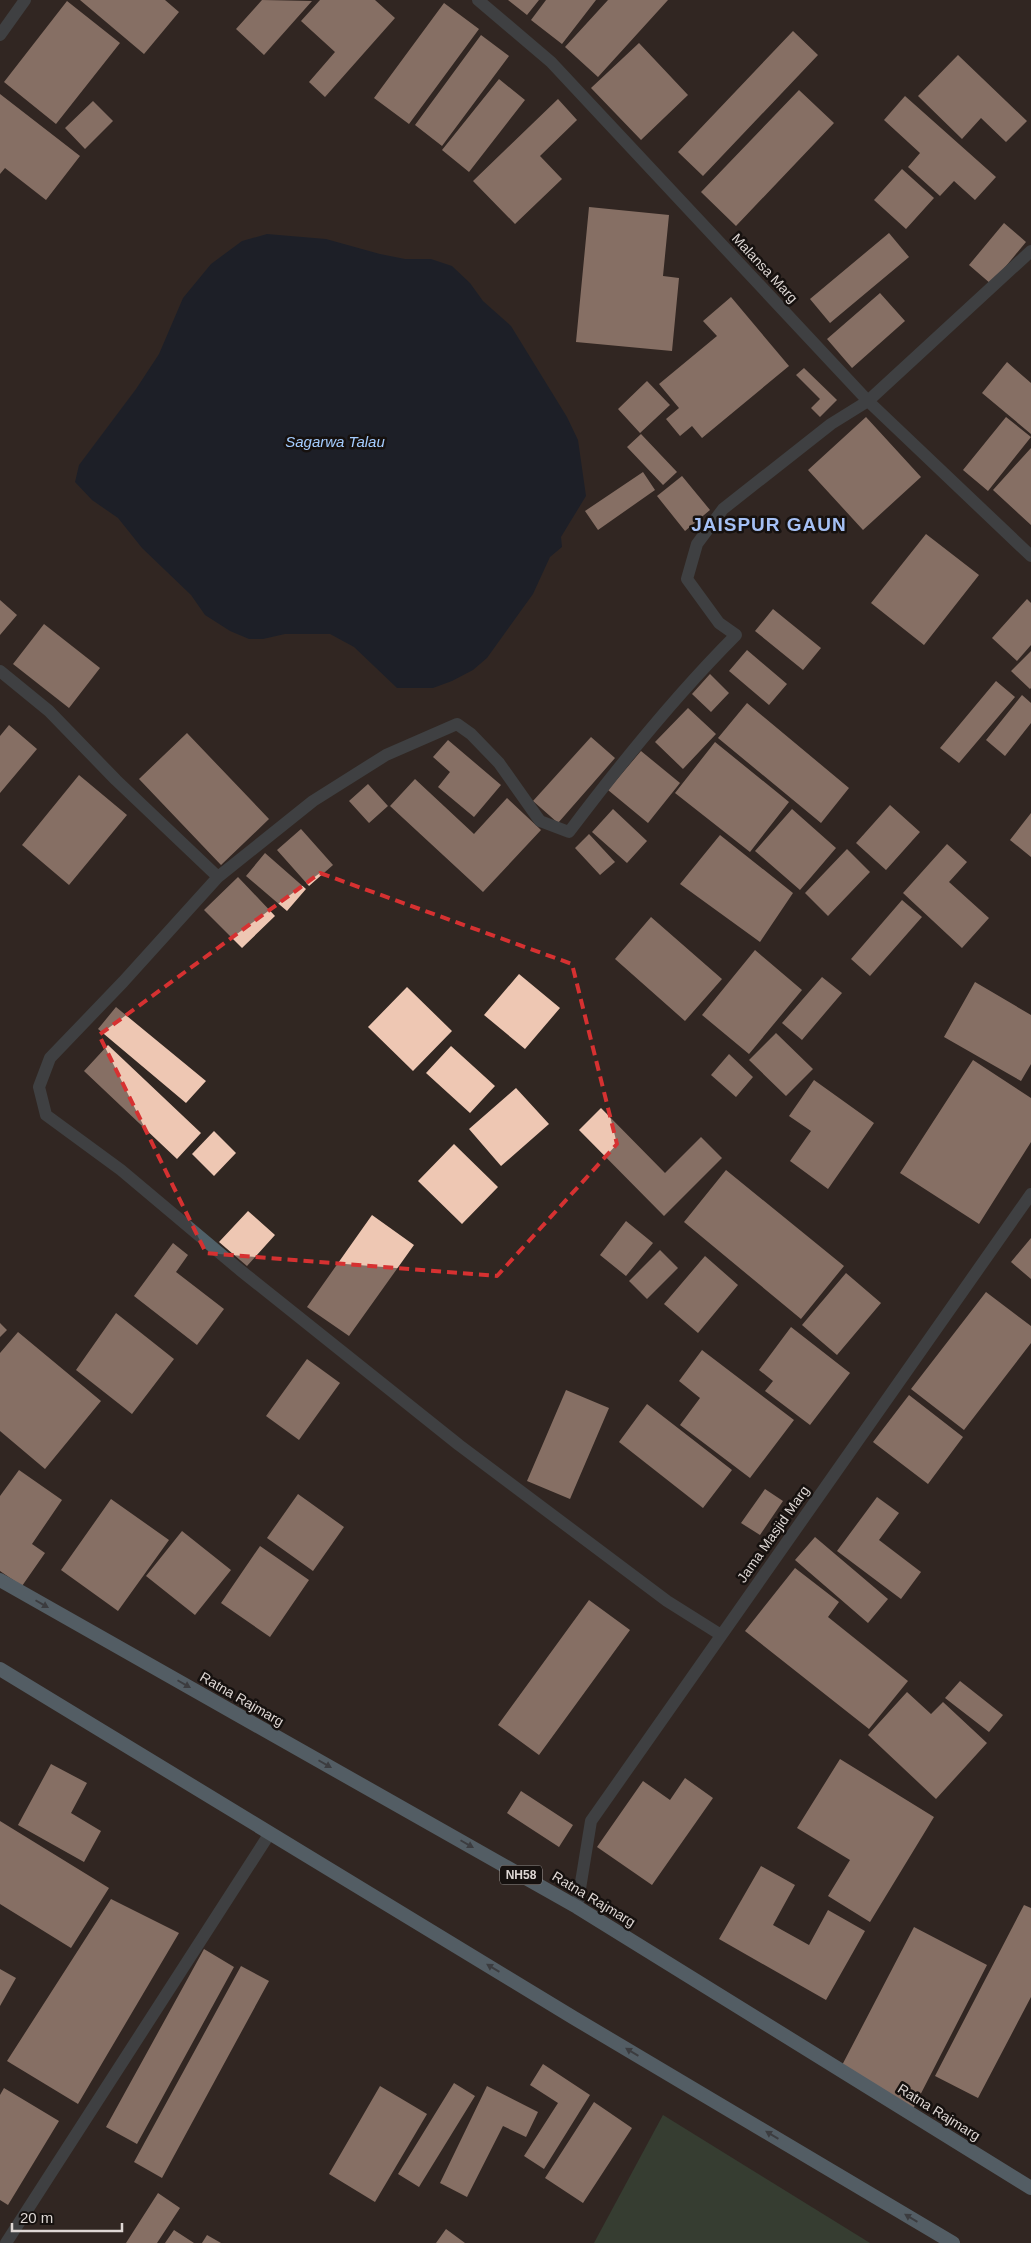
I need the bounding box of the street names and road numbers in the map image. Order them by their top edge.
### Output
street label: Malansa Marg [729,230,801,306]
street label: Jama Masjid Marg [734,1483,812,1585]
street label: Ratna Rajmarg [197,1669,287,1729]
road number: NH58 [500,1866,542,1884]
street label: Ratna Rajmarg [550,1868,638,1930]
street label: Ratna Rajmarg [895,2080,983,2144]

